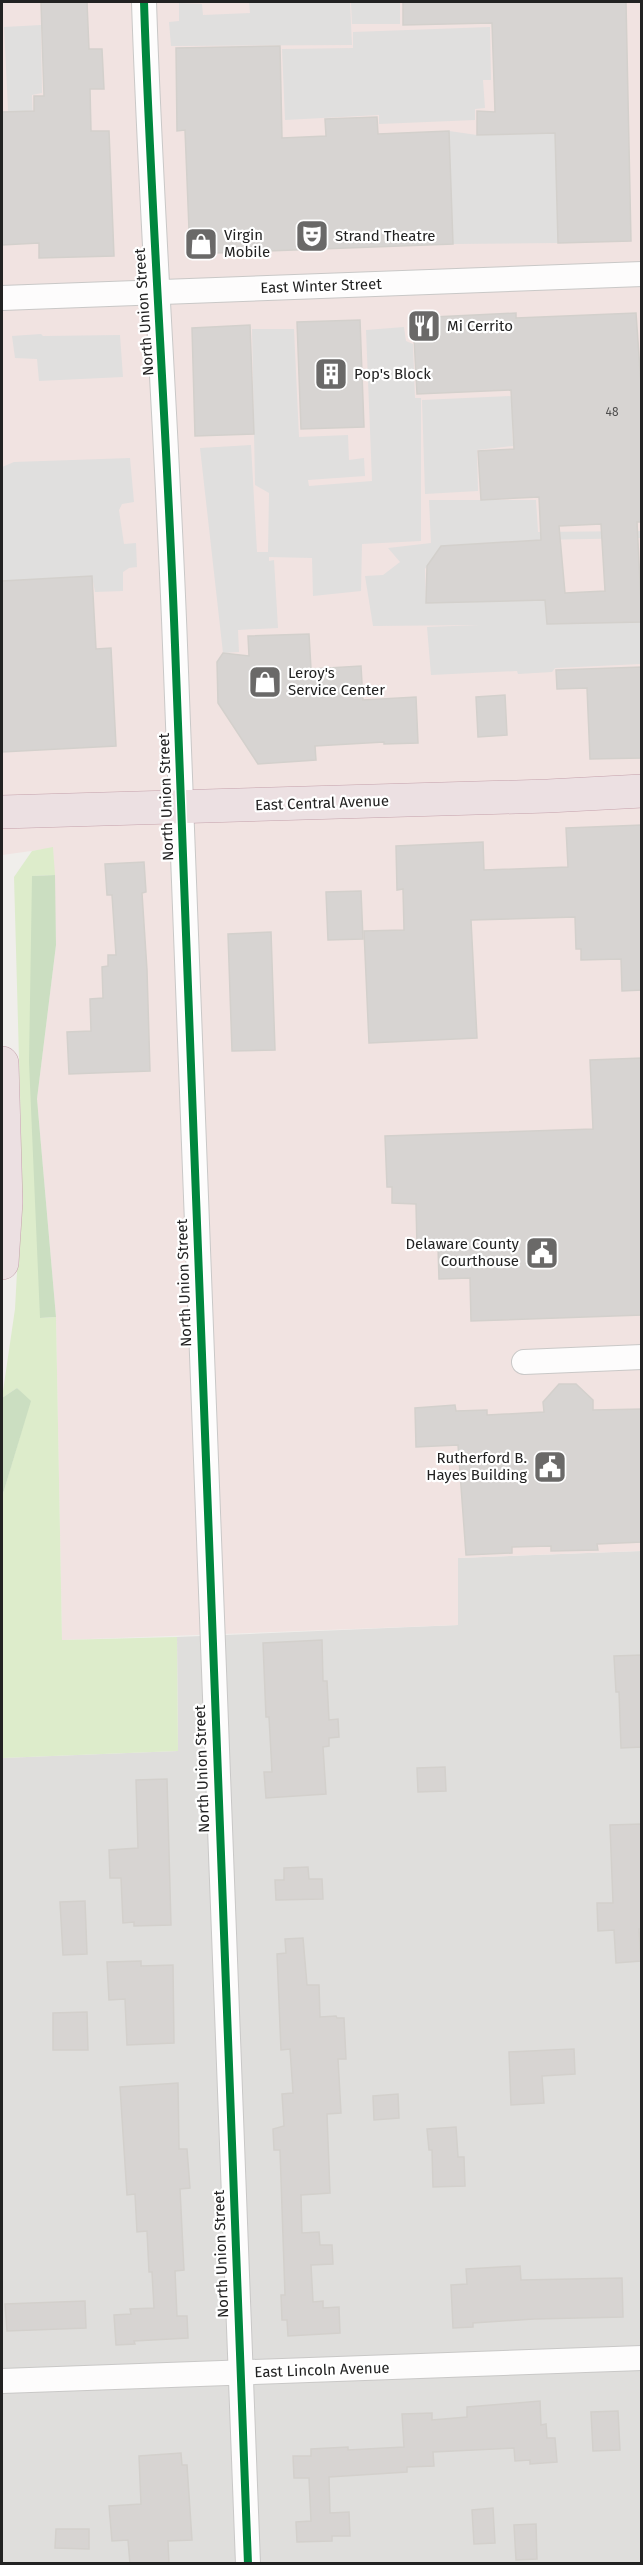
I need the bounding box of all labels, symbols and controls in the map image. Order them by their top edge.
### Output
theatre icon: Strand Theatre [294,218,330,254]
shop icon: Virgin Mobile [183,226,219,262]
place label: Virgin Mobile [224,226,270,261]
place label: Strand Theatre [335,227,435,245]
street label: North Union Street [131,247,157,377]
street label: East Winter Street [260,275,383,297]
restaurant icon: Mi Cerrito [406,308,442,344]
place label: Mi Cerrito [447,317,513,335]
building icon: Pop's Block [313,356,349,392]
place label: Pop's Block [354,365,431,383]
house number: 48 [606,405,619,419]
shop icon: Leroy's Service Center [247,664,283,700]
place label: Leroy's Service Center [288,664,385,699]
street label: North Union Street [155,732,177,861]
street label: East Central Avenue [255,792,389,814]
street label: North Union Street [173,1218,195,1347]
place label: Delaware County Courthouse [405,1235,520,1270]
public building icon: Delaware County Courthouse [524,1235,560,1271]
place label: Rutherford B. Hayes Building [426,1449,527,1484]
public building icon: Rutherford B. Hayes Building [532,1449,568,1485]
street label: North Union Street [191,1704,213,1833]
street label: North Union Street [210,2189,232,2318]
street label: East Lincoln Avenue [254,2359,390,2381]

